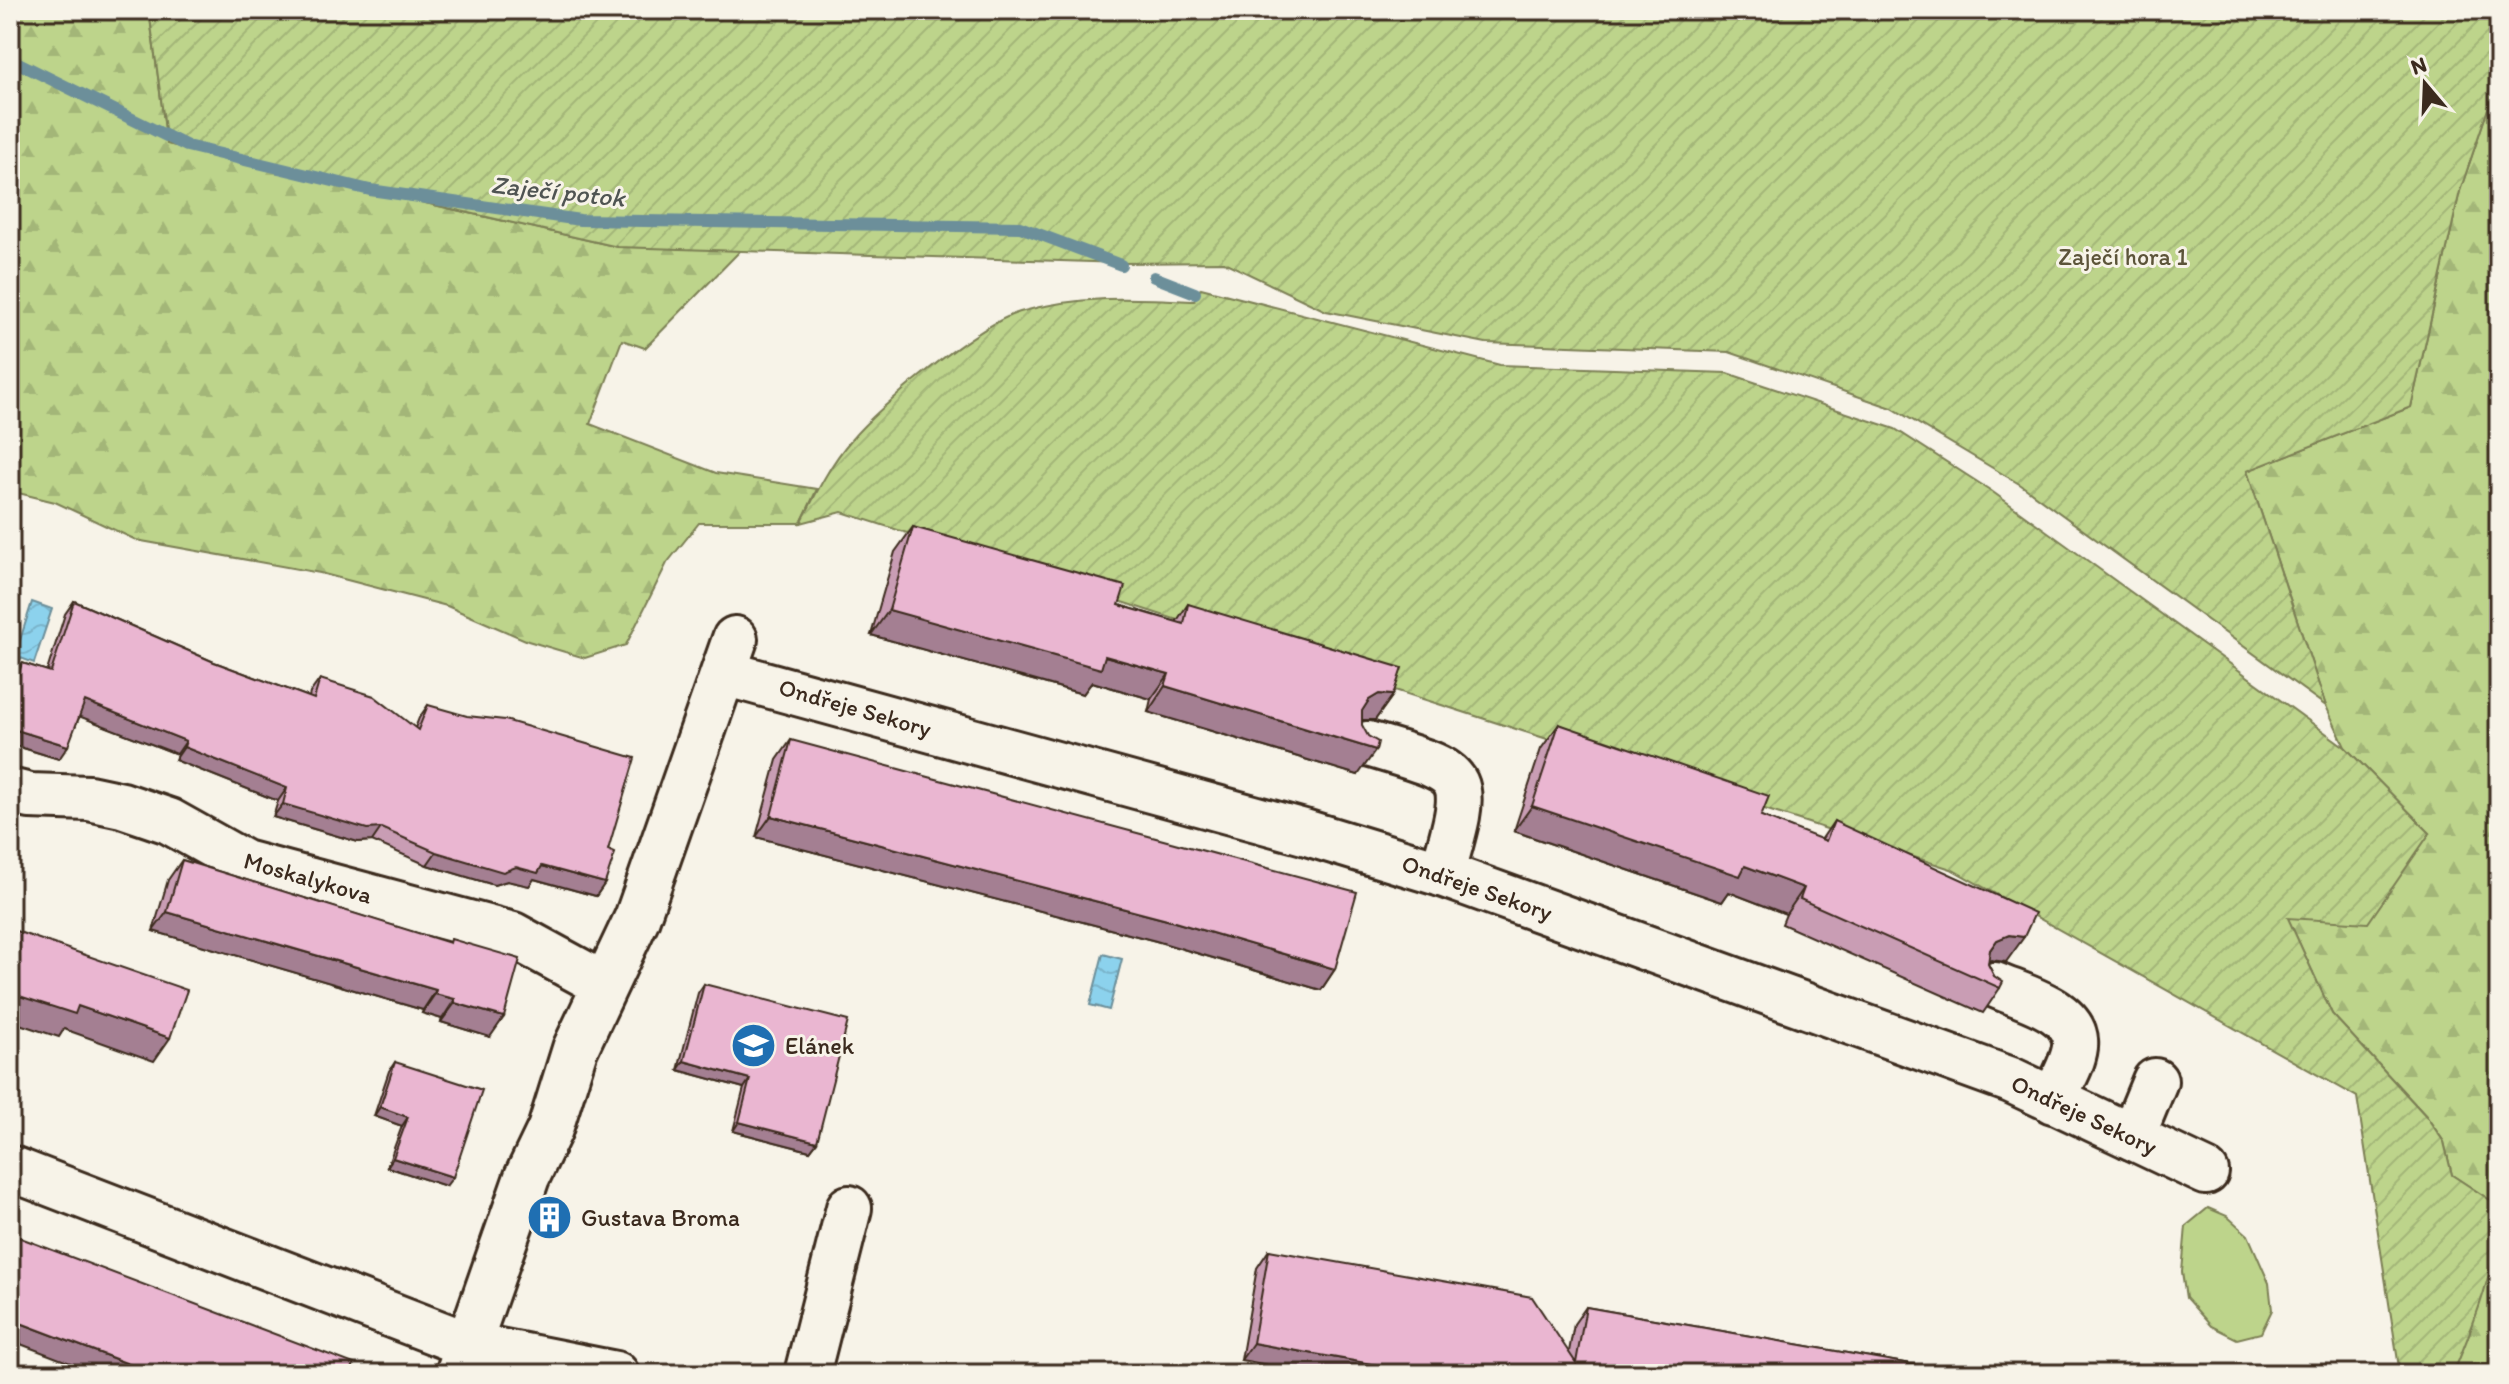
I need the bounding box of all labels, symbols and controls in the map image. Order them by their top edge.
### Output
north arrow [2385,44,2465,124]
text: N [2407,50,2430,81]
water label: Zaječí potok [490,168,628,214]
park label: Zaječí hora 1 [2058,242,2188,271]
street label: Ondřeje Sekory [775,672,935,743]
street label: Moskalykova [241,845,376,910]
street label: Ondřeje Sekory [1398,848,1557,927]
school or university icon: Elánek [730,1022,778,1070]
place label: Elánek [785,1031,855,1060]
street label: Ondřeje Sekory [2007,1068,2162,1161]
building icon: Gustava Broma [526,1194,574,1242]
place label: Gustava Broma [581,1203,740,1232]

